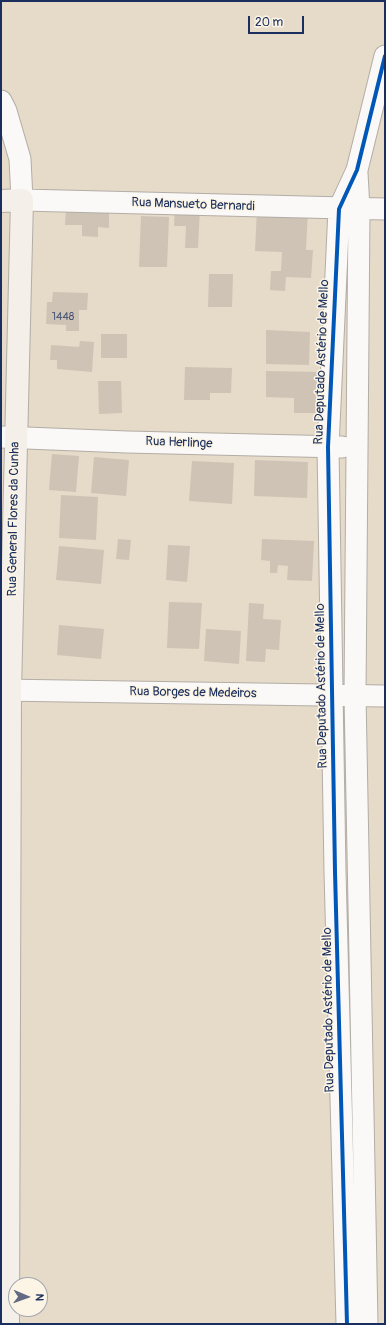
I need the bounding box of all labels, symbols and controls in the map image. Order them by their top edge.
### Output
scale bar [250,8,306,34]
text: 20 m [255,15,283,30]
street label: Rua Mansueto Bernardi [131,195,255,215]
street label: Rua Deputado Astério de Mello [311,279,333,445]
house number: 1448 [52,310,74,324]
street label: Rua Herlinge [145,434,213,452]
street label: Rua General Flores da Cunha [5,442,23,596]
street label: Rua Deputado Astério de Mello [313,603,331,769]
street label: Rua Borges de Medeiros [129,684,257,702]
street label: Rua Deputado Astério de Mello [320,927,338,1093]
north arrow [8,1277,48,1317]
text: N [33,1293,46,1301]

